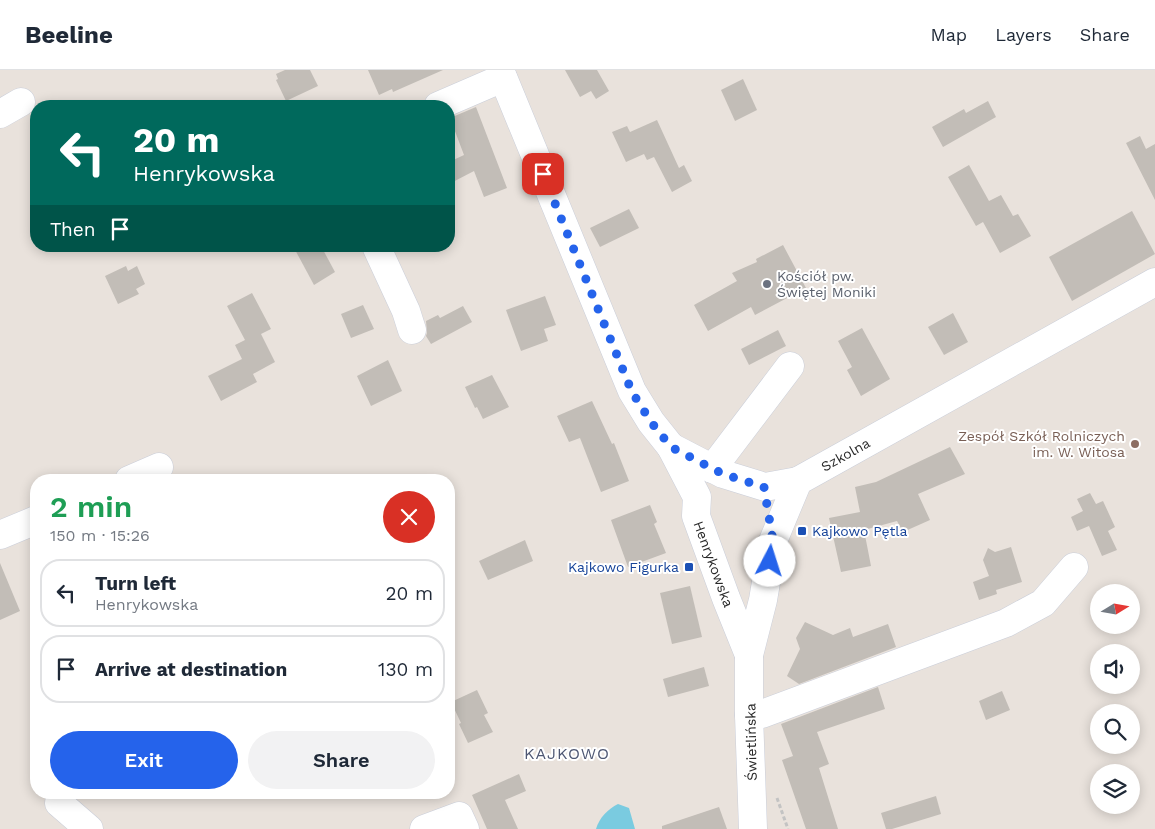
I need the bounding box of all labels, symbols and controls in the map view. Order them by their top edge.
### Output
text: Beeline [25,21,113,49]
text: Map [930,24,967,45]
text: Layers [995,24,1052,45]
text: Share [1080,24,1130,45]
text: 20 m [133,119,219,161]
icon: left [50,120,115,185]
pin [522,153,564,195]
icon: arrive [529,160,557,188]
text: Henrykowska [133,161,275,186]
icon: arrive [106,215,134,243]
text: Then [50,218,96,241]
place label: Kościół pw. Świętej Moniki [777,268,876,300]
marker: Kościół pw. Świętej Moniki [761,278,773,290]
place label: Zespół Szkół Rolniczych im. W. Witosa [958,428,1125,460]
street label: Szkolna [818,435,873,475]
marker: Zespół Szkół Rolniczych im. W. Witosa [1129,438,1141,450]
text: 2 min [50,489,132,524]
button: close [383,491,435,543]
street label: Henrykowska [691,519,737,609]
place label: Kajkowo Pętla [812,523,908,539]
marker: Kajkowo Pętla [796,525,808,537]
text: 150 m · 15:26 [50,526,150,545]
position arrow [743,534,795,586]
place label: Kajkowo Figurka [568,559,679,575]
marker: Kajkowo Figurka [683,561,695,573]
text: Turn left [95,572,176,595]
icon: left [52,579,80,607]
text: 20 m [386,582,433,605]
north arrow [1090,584,1140,634]
map controls [1090,584,1140,814]
text: Henrykowska [95,595,198,614]
button: sound [1090,644,1140,694]
icon: arrive [52,655,80,683]
text: Arrive at destination [95,658,287,681]
text: 130 m [378,658,433,681]
street label: Świetlińska [742,703,760,781]
button: search [1090,704,1140,754]
button: Exit [50,731,238,789]
button: Share [248,731,435,789]
district label: KAJKOWO [524,744,610,763]
button: layers [1090,764,1140,814]

